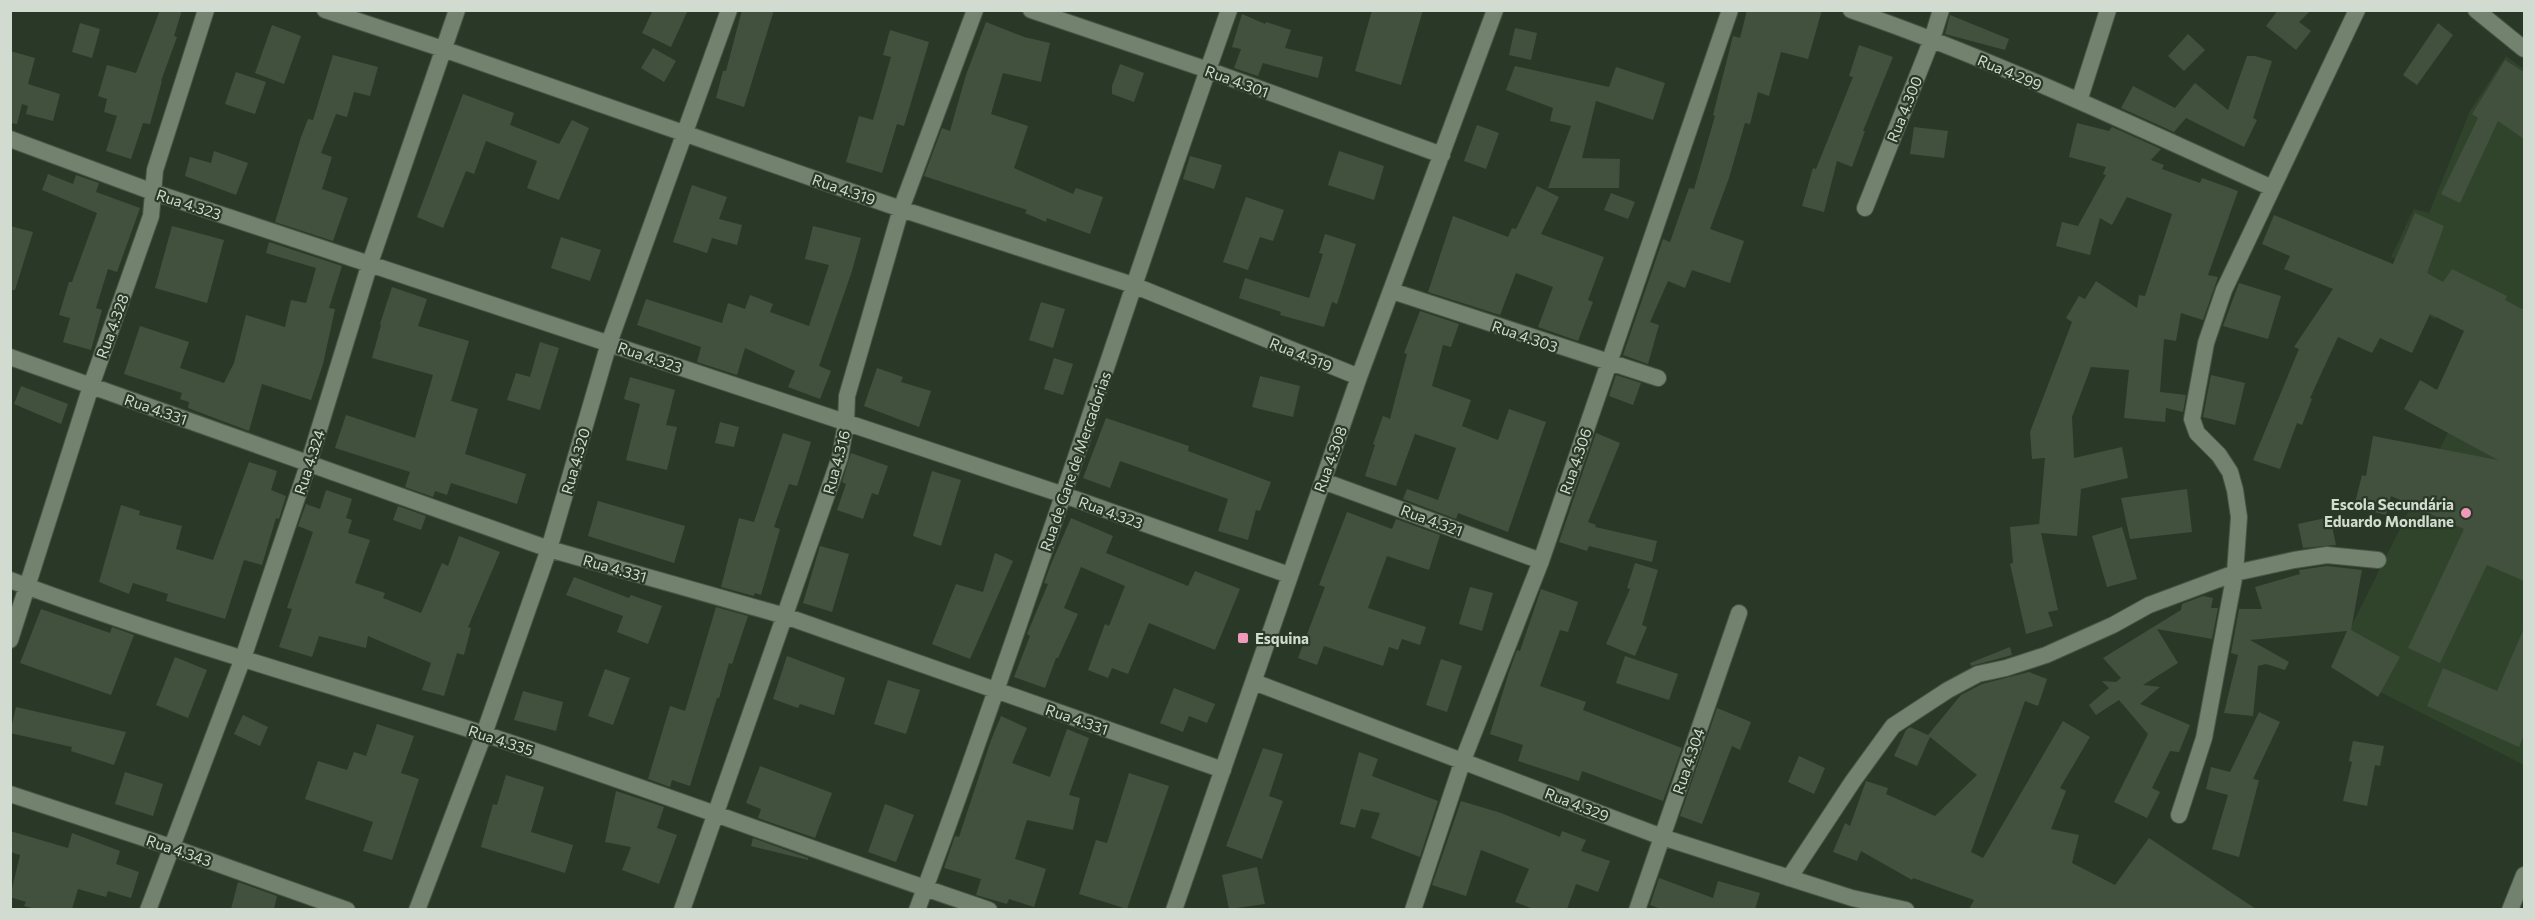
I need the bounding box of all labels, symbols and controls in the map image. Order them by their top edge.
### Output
street label: Rua 4.299 [1975,50,2045,94]
street label: Rua 4.301 [1203,61,1271,101]
street label: Rua 4.300 [1883,73,1925,145]
street label: Rua 4.319 [810,170,878,208]
street label: Rua 4.323 [154,185,224,223]
street label: Rua 4.328 [92,291,132,361]
street label: Rua 4.303 [1490,316,1560,356]
street label: Rua 4.319 [1267,333,1335,375]
street label: Rua 4.323 [615,338,685,376]
street label: Rua de Gare de Mercadorias [1036,369,1114,553]
street label: Rua 4.331 [122,390,190,428]
street label: Rua 4.308 [1310,424,1350,494]
street label: Rua 4.306 [1555,425,1595,497]
street label: Rua 4.320 [557,426,593,496]
street label: Rua 4.324 [290,427,328,497]
street label: Rua 4.316 [819,428,853,496]
street label: Rua 4.323 [1076,492,1146,532]
place label: Escola Secundária Eduardo Mondlane [2324,495,2454,530]
street label: Rua 4.321 [1398,500,1466,540]
marker: Escola Secundária Eduardo Mondlane [2459,506,2473,520]
street label: Rua 4.331 [581,550,649,586]
place label: Esquina [1255,629,1309,647]
marker: Esquina [1236,631,1250,645]
street label: Rua 4.331 [1043,700,1111,738]
street label: Rua 4.335 [466,721,536,759]
street label: Rua 4.304 [1668,726,1708,796]
street label: Rua 4.329 [1542,784,1612,824]
street label: Rua 4.343 [144,830,214,870]

